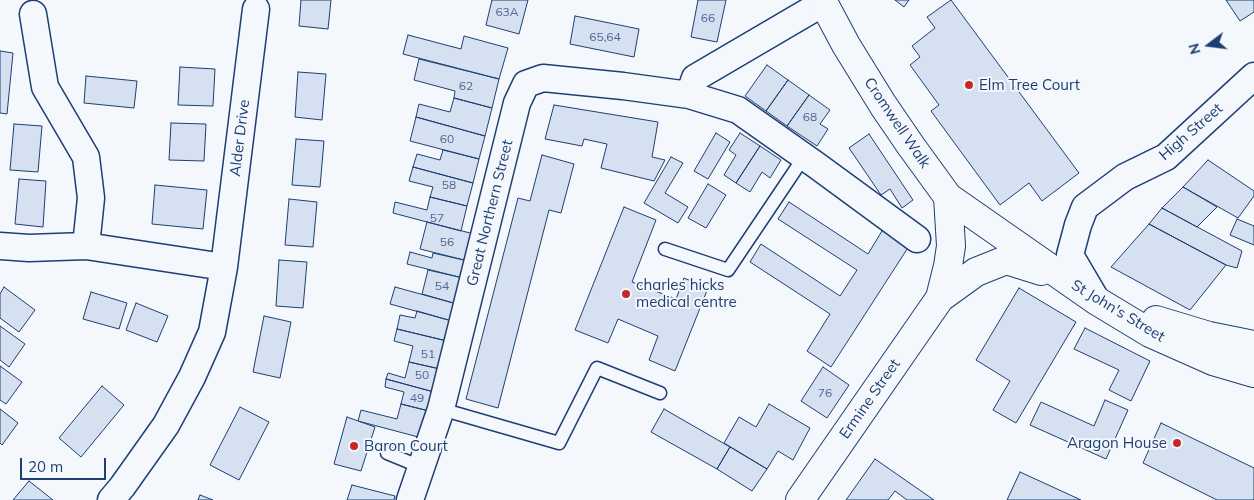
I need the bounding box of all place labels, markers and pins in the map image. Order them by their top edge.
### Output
place label: Elm Tree Court [979,76,1080,94]
marker: Elm Tree Court [963,79,975,91]
place label: charles hicks medical centre [636,276,737,311]
marker: charles hicks medical centre [620,288,632,300]
place label: Aragon House [1067,434,1167,452]
place label: Baron Court [364,437,448,455]
marker: Aragon House [1171,437,1183,449]
marker: Baron Court [348,440,360,452]

